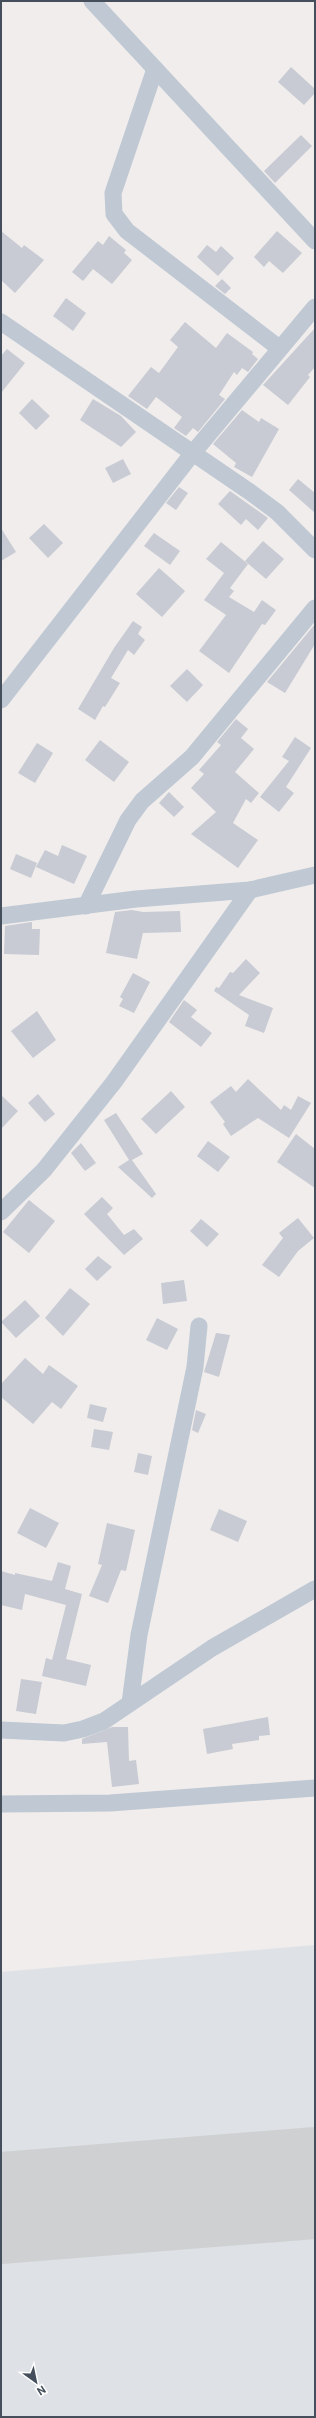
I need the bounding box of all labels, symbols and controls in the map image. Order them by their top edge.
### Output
north arrow [16,2362,56,2402]
text: N [34,2382,48,2398]

